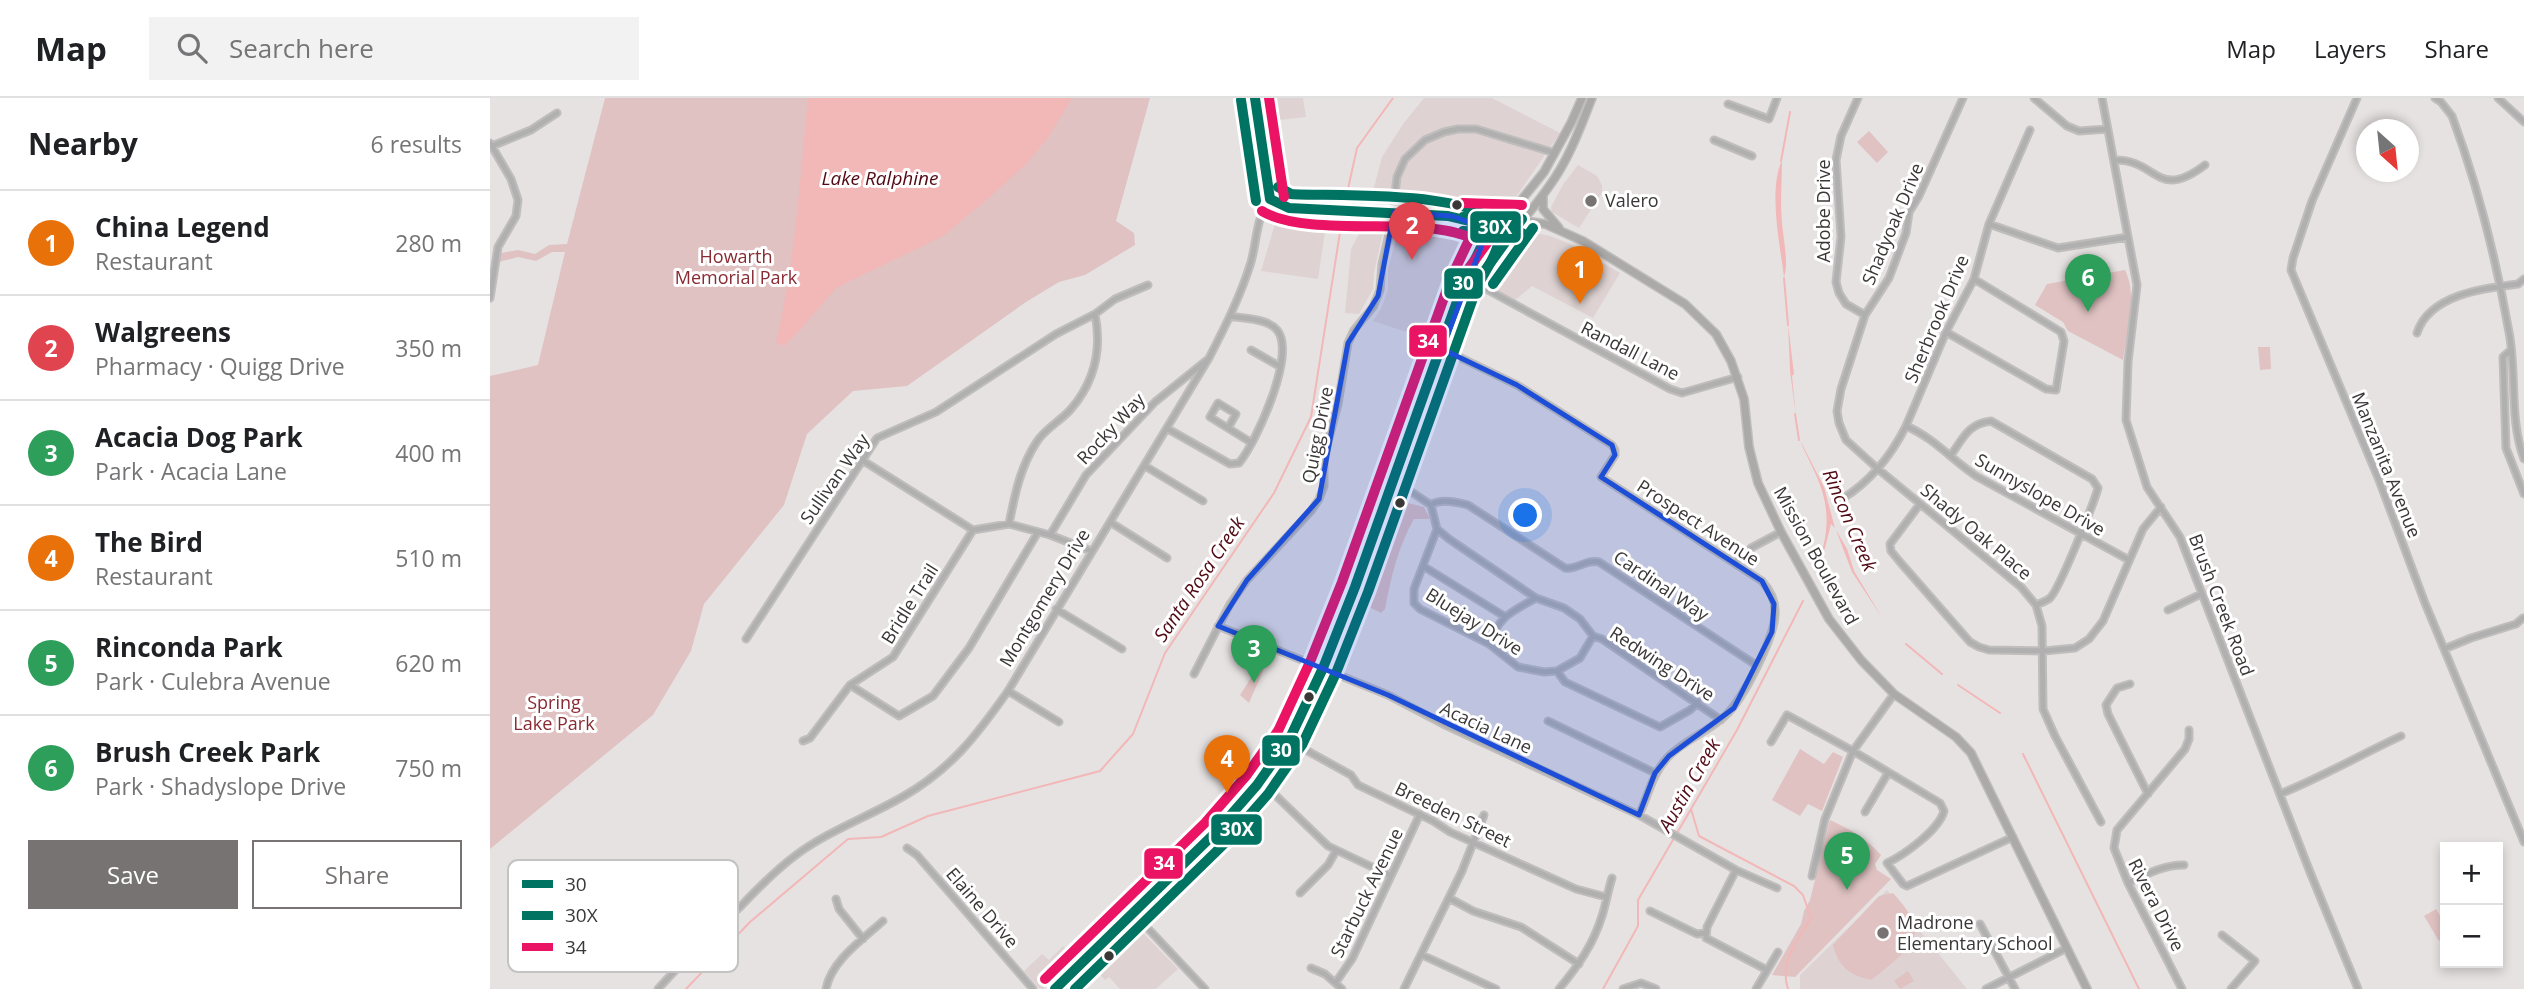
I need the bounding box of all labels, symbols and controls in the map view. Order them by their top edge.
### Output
search box [149,17,639,80]
text: Map [35,26,107,71]
icon: search [173,29,211,67]
text: Search here [229,30,374,66]
text: Map [2226,32,2276,65]
text: Layers [2314,32,2387,65]
text: Share [2425,32,2489,65]
north arrow [2356,119,2419,182]
text: Nearby [28,123,138,164]
text: 6 results [371,128,462,160]
street label: Adobe Drive [1811,159,1835,263]
street label: Shadyoak Drive [1856,159,1929,288]
water label: Lake Ralphine [821,165,939,191]
place label: Valero [1605,188,1659,212]
marker: Valero [1583,193,1599,209]
unlabelled marker [1450,198,1464,212]
pin: 2 [1389,202,1435,260]
text: China Legend [95,209,270,245]
line badge: 30X [1469,210,1522,244]
text: 30X [1478,214,1513,240]
text: 1 [44,227,58,259]
text: 280 m [395,227,462,259]
park label: Howarth Memorial Park [675,244,798,289]
text: Restaurant [95,245,213,277]
pin: 1 [1557,246,1603,304]
street label: Sherbrook Drive [1898,251,1974,386]
pin: 6 [2065,254,2111,312]
line badge: 30 [1443,267,1484,300]
text: 30 [1452,270,1474,296]
text: Walgreens [95,314,231,350]
street label: Randall Lane [1577,315,1684,385]
line badge: 34 [1408,324,1448,358]
text: 34 [1417,328,1439,354]
text: 2 [44,332,58,364]
text: 350 m [395,332,462,364]
text: Pharmacy · Quigg Drive [95,350,345,382]
street label: Quigg Drive [1296,384,1338,485]
street label: Rocky Way [1071,387,1150,469]
street label: Manzanita Avenue [2347,388,2427,541]
text: Acacia Dog Park [95,419,303,455]
street label: Sullivan Way [794,428,875,528]
text: 3 [44,437,58,469]
text: 400 m [395,437,462,469]
street label: Sunnyslope Drive [1971,447,2110,541]
text: Park · Acacia Lane [95,455,287,487]
water label: Rincon Creek [1817,465,1883,576]
street label: Prospect Avenue [1633,474,1764,571]
street label: Shady Oak Place [1916,478,2037,585]
street label: Mission Boulevard [1769,482,1865,629]
unlabelled marker [1393,496,1407,510]
your location [1508,498,1542,532]
water label: Santa Rosa Creek [1148,511,1251,647]
text: The Bird [95,524,203,560]
street label: Montgomery Drive [993,524,1095,671]
street label: Brush Creek Road [2184,530,2260,679]
text: 4 [44,542,58,574]
text: 510 m [395,542,462,574]
street label: Cardinal Way [1609,544,1715,626]
street label: Bridle Trail [875,559,943,648]
text: Restaurant [95,560,213,592]
street label: Bluejay Drive [1422,582,1527,660]
street label: Redwing Drive [1606,620,1720,706]
pin: 3 [1231,625,1277,683]
text: Rinconda Park [95,629,283,665]
text: 5 [44,647,58,679]
text: 620 m [395,647,462,679]
text: Park · Culebra Avenue [95,665,331,697]
park label: Spring Lake Park [513,690,595,735]
unlabelled marker [1302,690,1316,704]
street label: Acacia Lane [1437,695,1536,759]
water label: Austin Creek [1651,733,1727,838]
text: Brush Creek Park [95,734,320,770]
line badge: 30 [1261,734,1301,767]
pin: 4 [1204,735,1250,793]
text: 30 [1270,737,1292,763]
text: 6 [44,752,58,784]
text: 750 m [395,752,462,784]
text: Park · Shadyslope Drive [95,770,346,802]
street label: Breeden Street [1391,776,1515,853]
line badge: 30X [1210,813,1263,846]
text: 30X [1220,816,1255,842]
street label: Starbuck Avenue [1324,824,1408,961]
pin: 5 [1824,832,1870,890]
button: Save [28,840,238,909]
button: Share [252,840,462,909]
map controls [2440,842,2503,968]
button: + [2440,842,2503,905]
line badge: 34 [1143,847,1184,880]
text: 34 [1153,850,1175,876]
street label: Rivera Drive [2123,854,2190,955]
legend [508,860,738,972]
street label: Elaine Drive [941,862,1024,953]
text: 30 [565,871,587,897]
text: 30X [565,902,598,928]
button: − [2440,905,2503,968]
place label: Madrone Elementary School [1897,910,2053,955]
marker: Madrone Elementary School [1875,925,1891,941]
text: 34 [565,934,587,960]
unlabelled marker [1102,949,1116,963]

